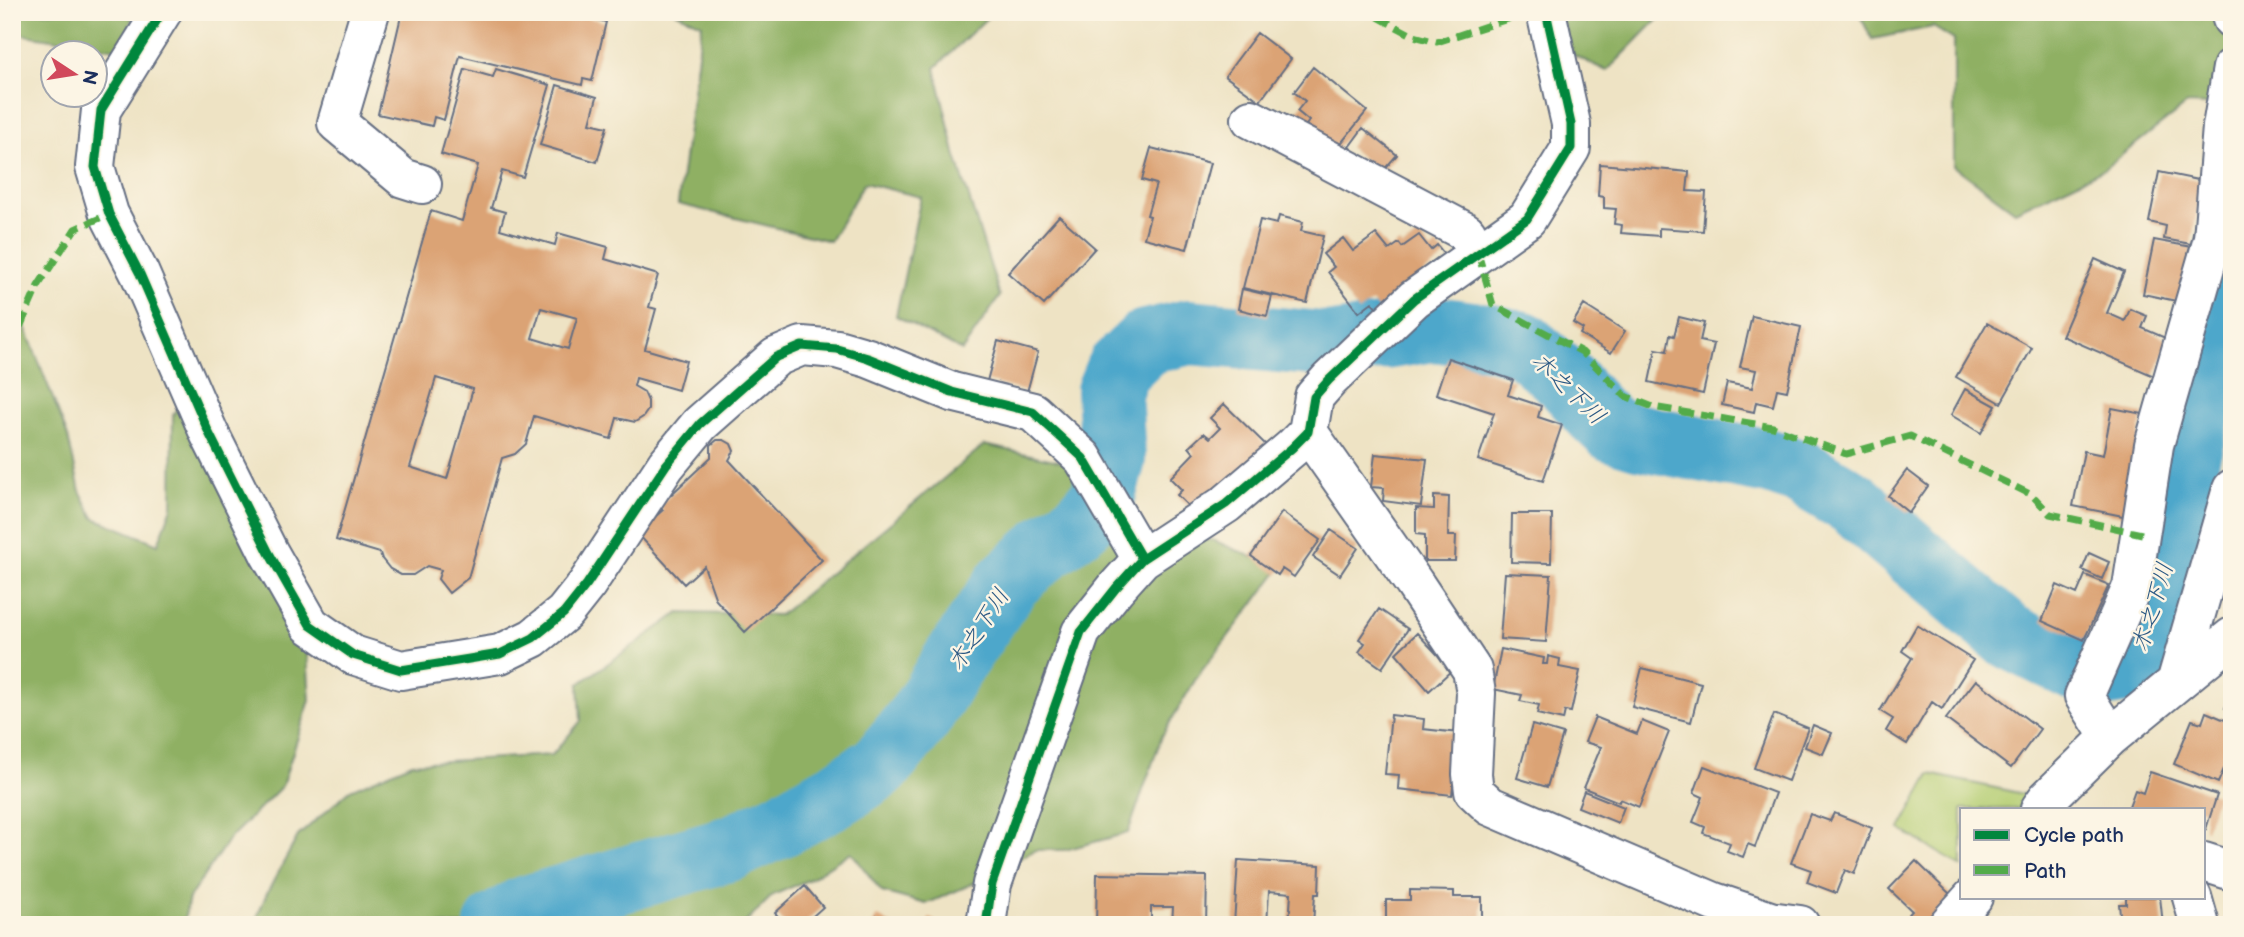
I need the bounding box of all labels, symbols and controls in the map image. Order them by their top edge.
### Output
north arrow [38,38,108,108]
text: N [76,68,102,87]
water label: 木之下川 [1525,347,1611,431]
water label: 木之下川 [2126,559,2180,655]
water label: 木之下川 [942,583,1016,676]
legend [1960,808,2206,898]
text: Cycle path [2024,823,2124,848]
text: Path [2024,859,2066,884]

